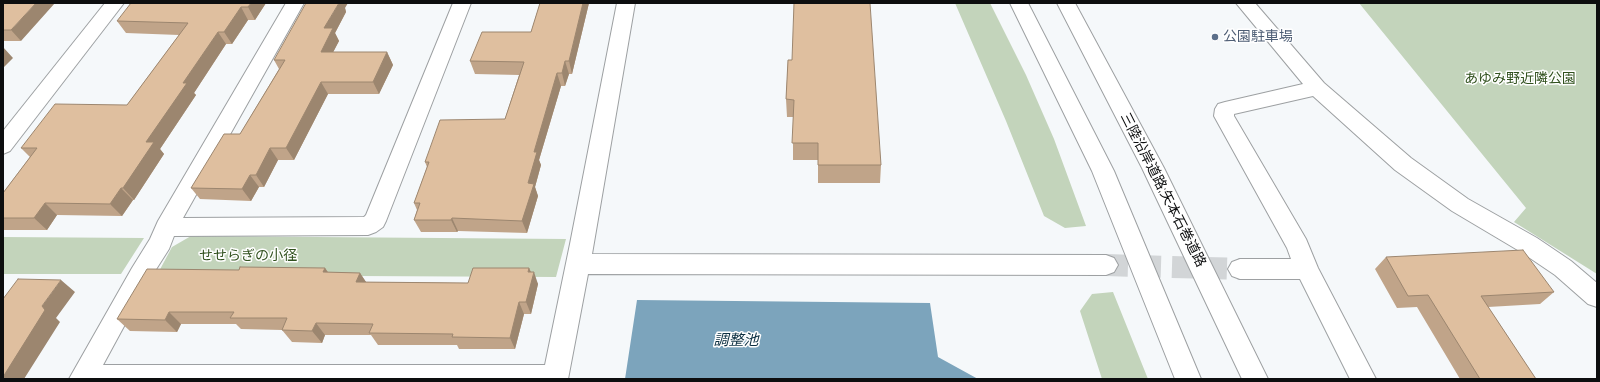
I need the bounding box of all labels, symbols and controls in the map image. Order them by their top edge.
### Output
place label: 公園駐車場 [1223,29,1293,45]
marker: 公園駐車場 [1210,32,1220,42]
park label: あゆみ野近隣公園 [1464,71,1576,87]
street label: 三陸沿岸道路;矢本石巻道路 [1117,110,1209,270]
park label: せせらぎの小径 [199,248,297,264]
water label: 調整池 [714,331,758,349]

